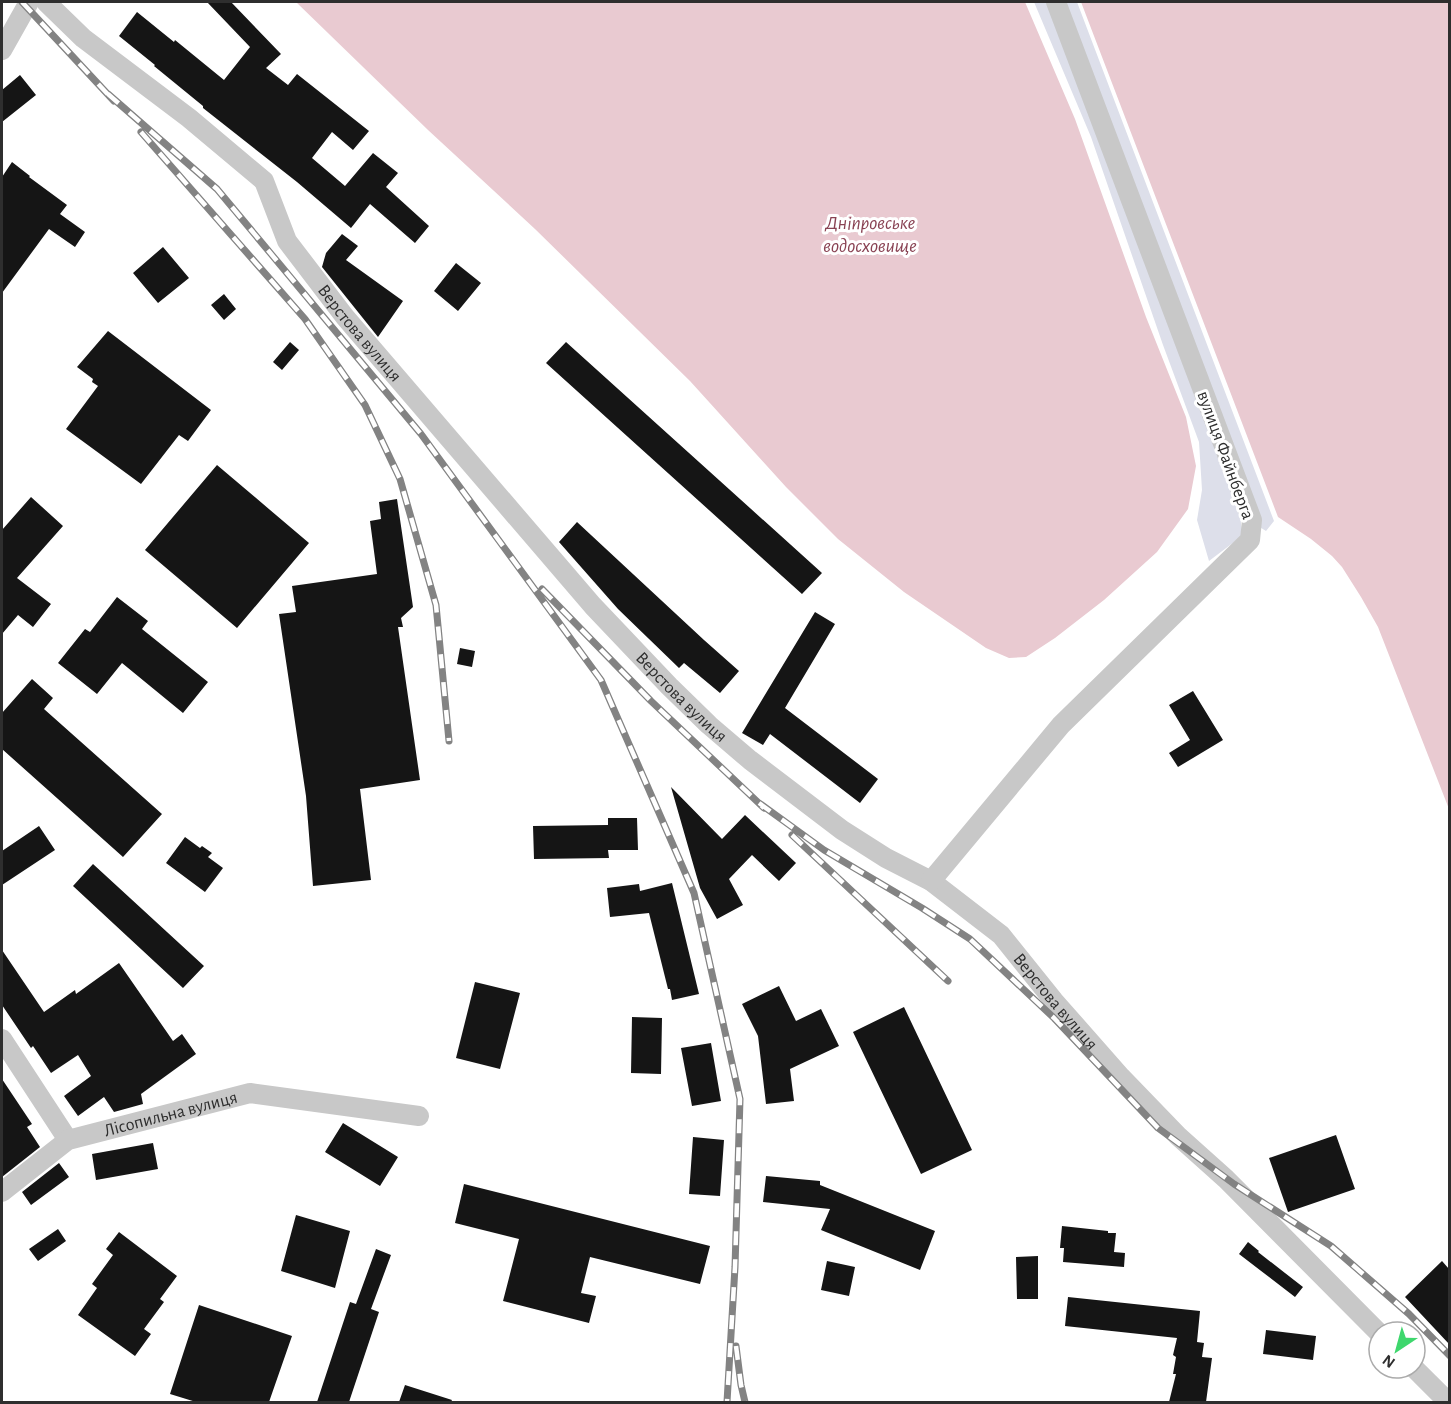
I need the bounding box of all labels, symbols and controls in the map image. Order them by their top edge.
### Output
water label: Дніпровське водосховище [823,213,917,256]
street label: Верстова вулиця [314,282,404,386]
street label: вулиця Файнберга [1194,388,1258,522]
street label: Верстова вулиця [632,649,730,746]
street label: Верстова вулиця [1009,950,1101,1054]
street label: Лісопильна вулиця [102,1089,240,1140]
north arrow [1367,1320,1427,1380]
text: N [1380,1352,1398,1371]

